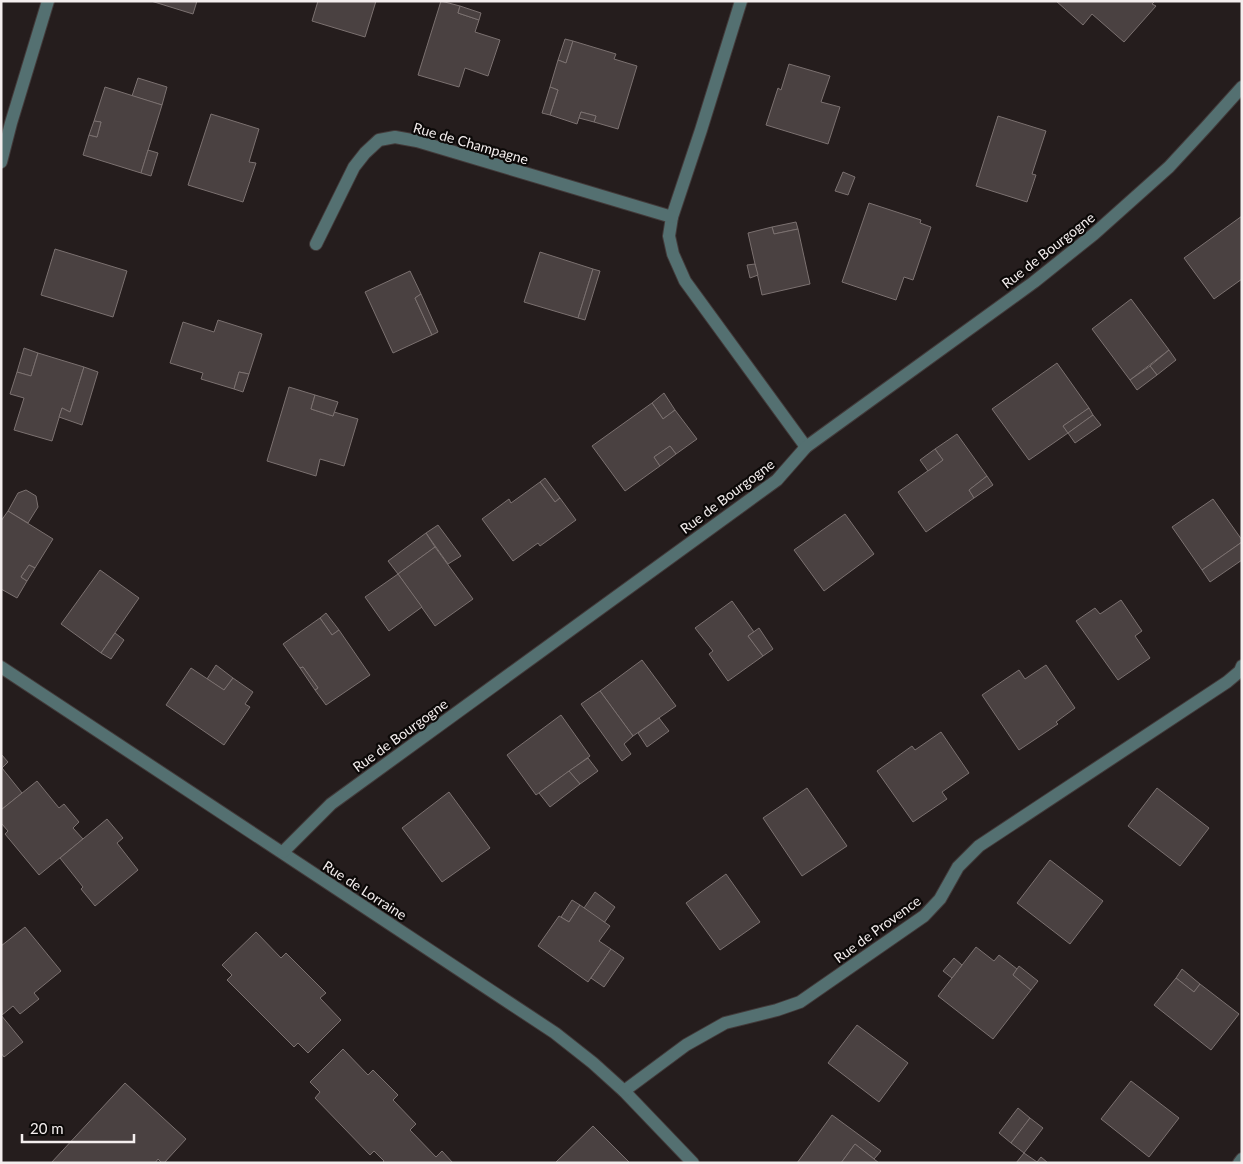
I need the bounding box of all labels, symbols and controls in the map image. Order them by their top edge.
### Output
street label: Rue de Champagne [411,118,531,168]
street label: Rue de Bourgogne [998,208,1098,292]
street label: Rue de Bourgogne [677,455,777,537]
street label: Rue de Bourgogne [349,695,451,775]
street label: Rue de Lorraine [320,857,410,923]
street label: Rue de Provence [830,892,924,966]
scale bar [22,1112,135,1144]
text: 20 m [30,1119,64,1137]

